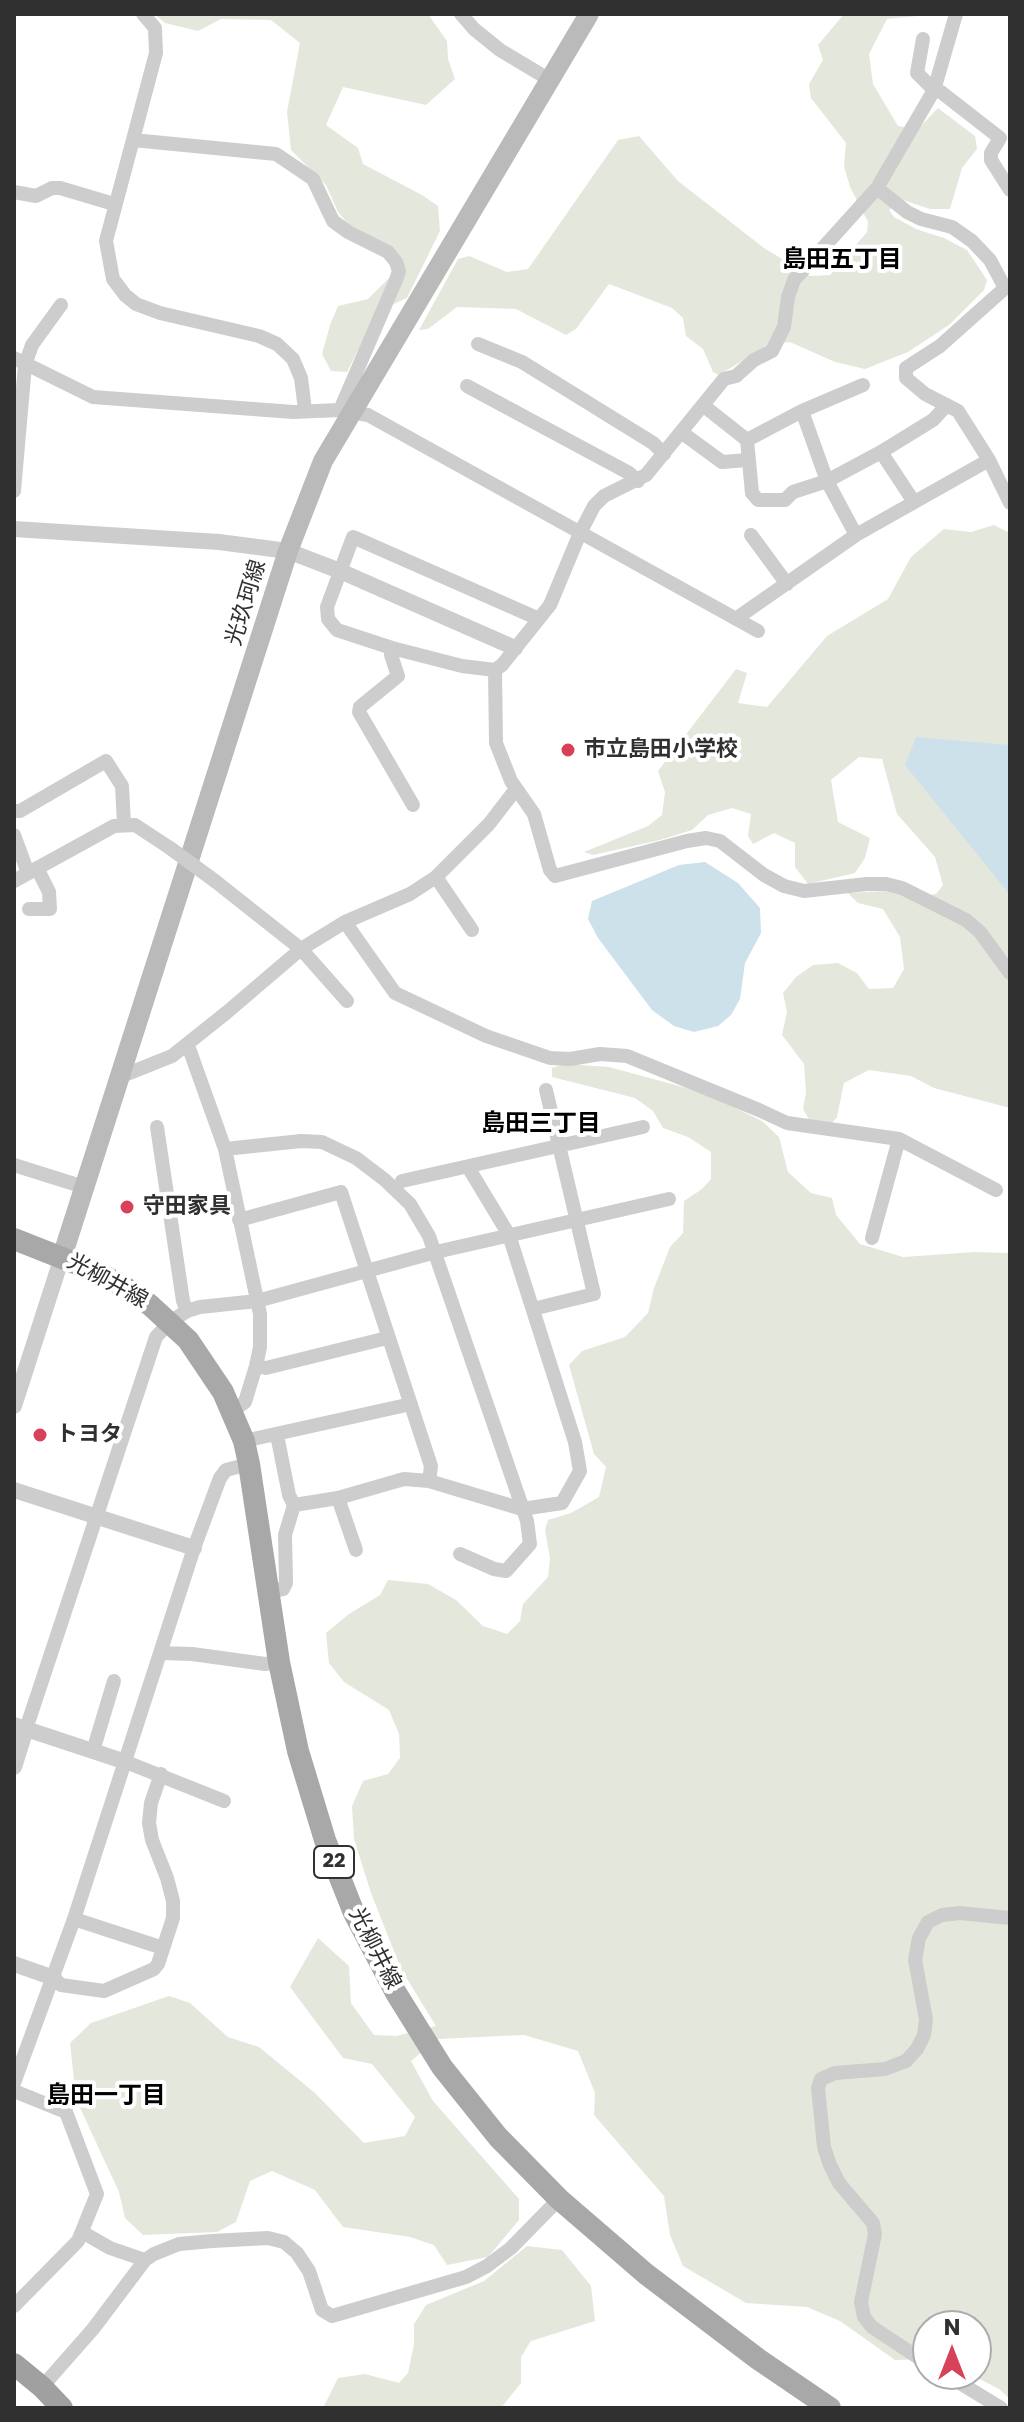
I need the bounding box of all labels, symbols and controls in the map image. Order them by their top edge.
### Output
district label: 島田五丁目 [782,247,902,275]
street label: 光玖珂線 [222,557,272,649]
place label: 市立島田小学校 [584,737,738,763]
marker: 市立島田小学校 [559,741,577,759]
district label: 島田三丁目 [481,1111,601,1139]
place label: 守田家具 [143,1194,231,1220]
marker: 守田家具 [118,1198,136,1216]
street label: 光柳井線 [62,1249,152,1315]
place label: トヨタ [56,1422,122,1448]
marker: トヨタ [31,1426,49,1444]
road number: 22 [314,1846,354,1878]
street label: 光柳井線 [342,1904,406,1994]
district label: 島田一丁目 [46,2083,166,2111]
north arrow [912,2310,992,2390]
text: N [944,2312,960,2343]

